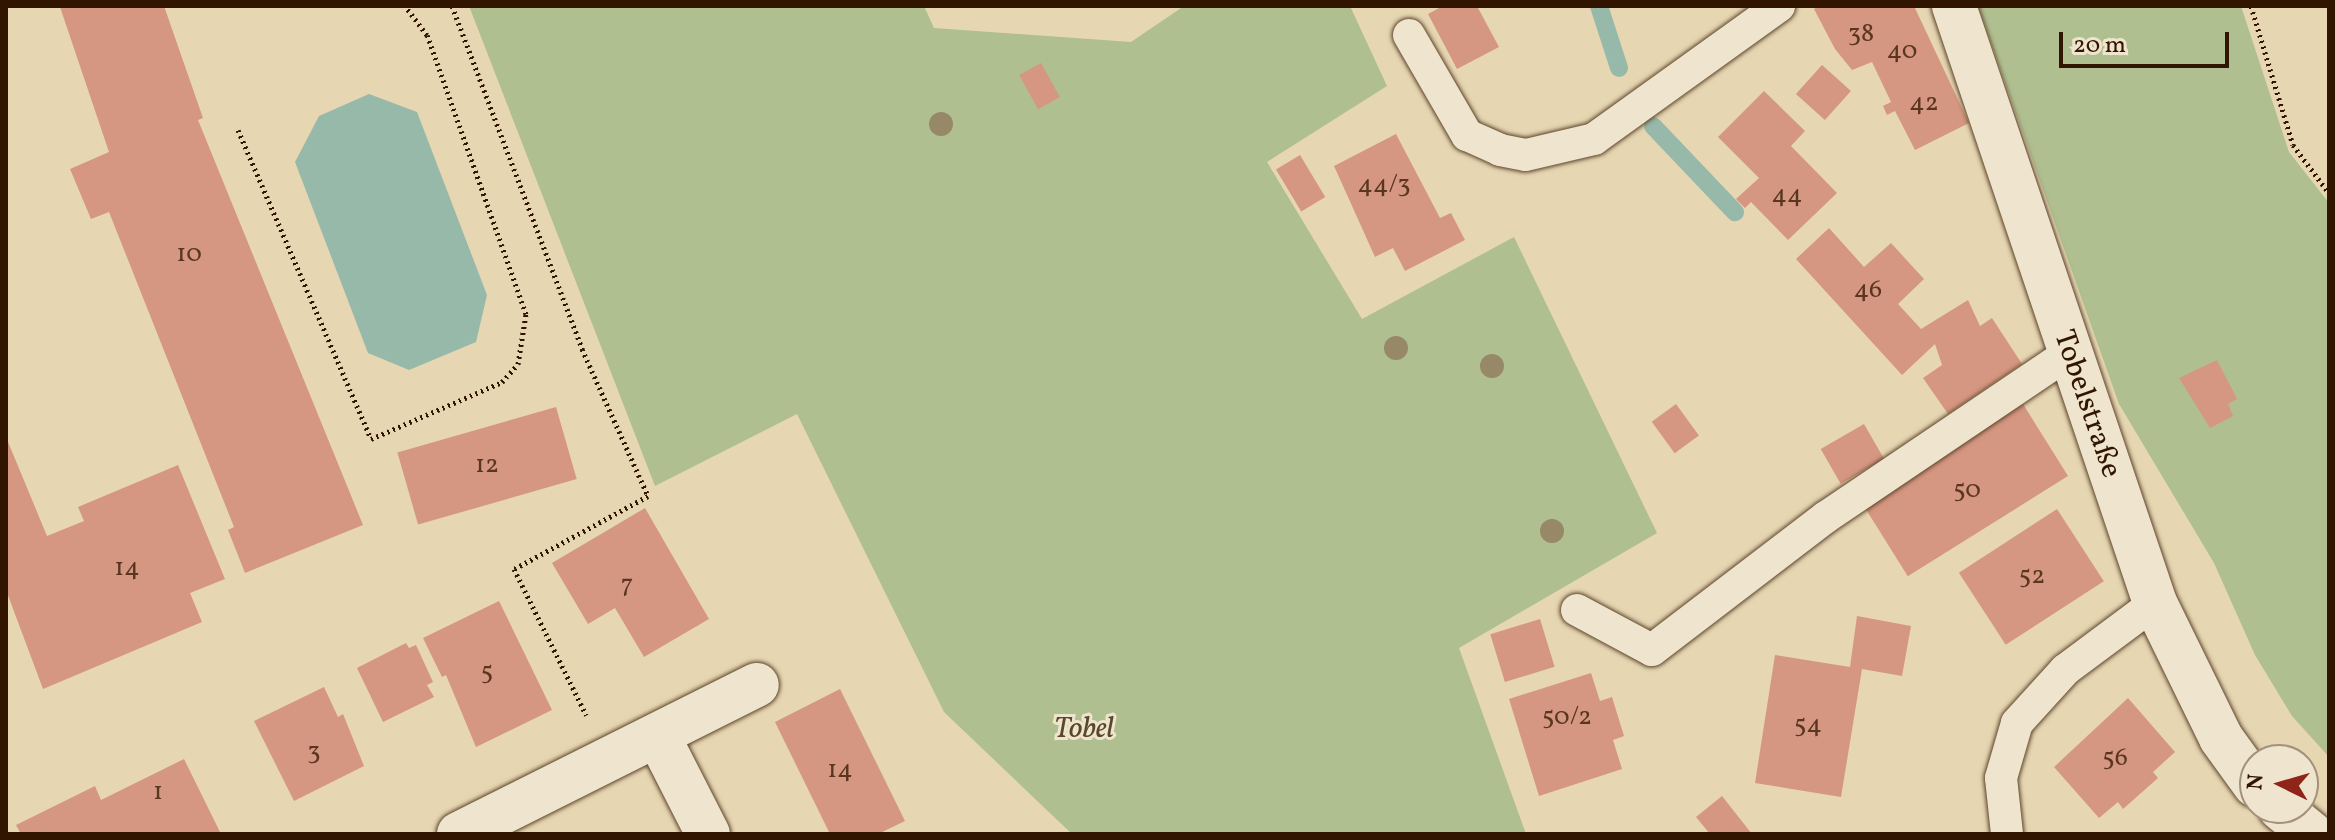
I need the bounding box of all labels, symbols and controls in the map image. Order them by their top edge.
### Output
scale bar [2063,16,2233,66]
house number: 38 [1848,19,1874,51]
text: 20 m [2073,29,2126,63]
house number: 40 [1887,36,1917,68]
house number: 42 [1909,88,1939,120]
house number: 44/3 [1357,170,1411,202]
house number: 44 [1771,180,1803,212]
house number: 10 [176,239,202,271]
house number: 46 [1854,275,1882,307]
street label: Tobelstraße [2045,325,2129,483]
house number: 12 [475,450,499,482]
house number: 50 [1953,475,1981,507]
house number: 14 [114,553,140,585]
house number: 52 [2019,561,2045,593]
house number: 7 [621,570,633,602]
house number: 5 [481,657,493,689]
house number: 50/2 [1542,702,1592,734]
house number: 54 [1794,710,1822,742]
park label: Tobel [1054,711,1114,747]
house number: 3 [307,737,321,769]
house number: 56 [2102,743,2128,775]
north arrow [2239,744,2319,824]
house number: 14 [827,755,853,787]
text: N [2240,773,2273,791]
house number: 1 [153,777,163,809]

